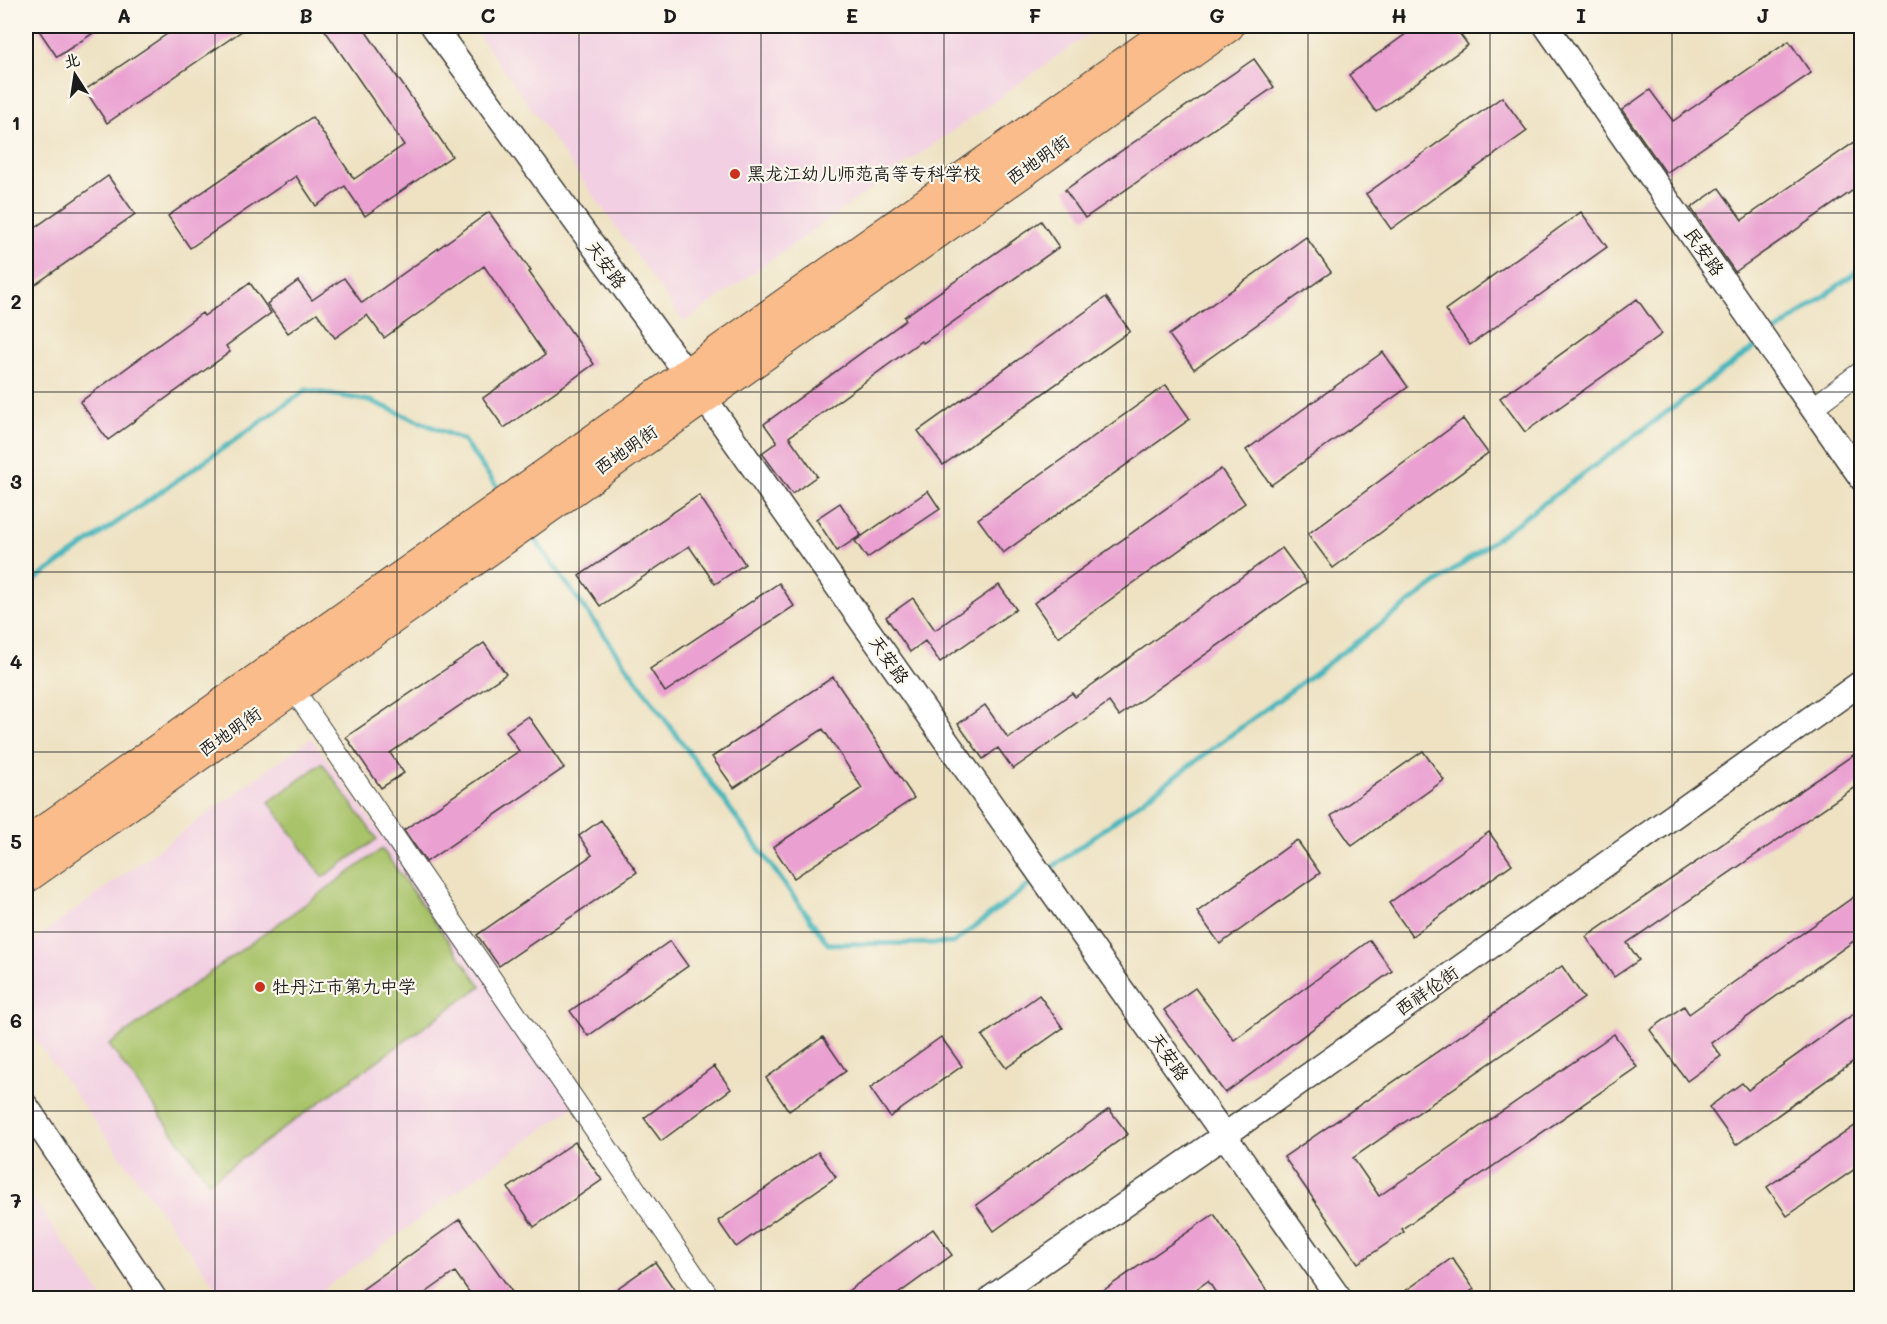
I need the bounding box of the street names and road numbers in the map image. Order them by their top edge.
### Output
street label: 西地明街 [1001,129,1074,190]
street label: 民安路 [1680,222,1730,280]
street label: 天安路 [581,236,632,293]
street label: 西地明街 [589,419,662,480]
street label: 天安路 [865,630,915,688]
street label: 西地明街 [193,701,266,762]
street label: 西祥伦街 [1390,960,1463,1021]
street label: 天安路 [1145,1027,1195,1085]

